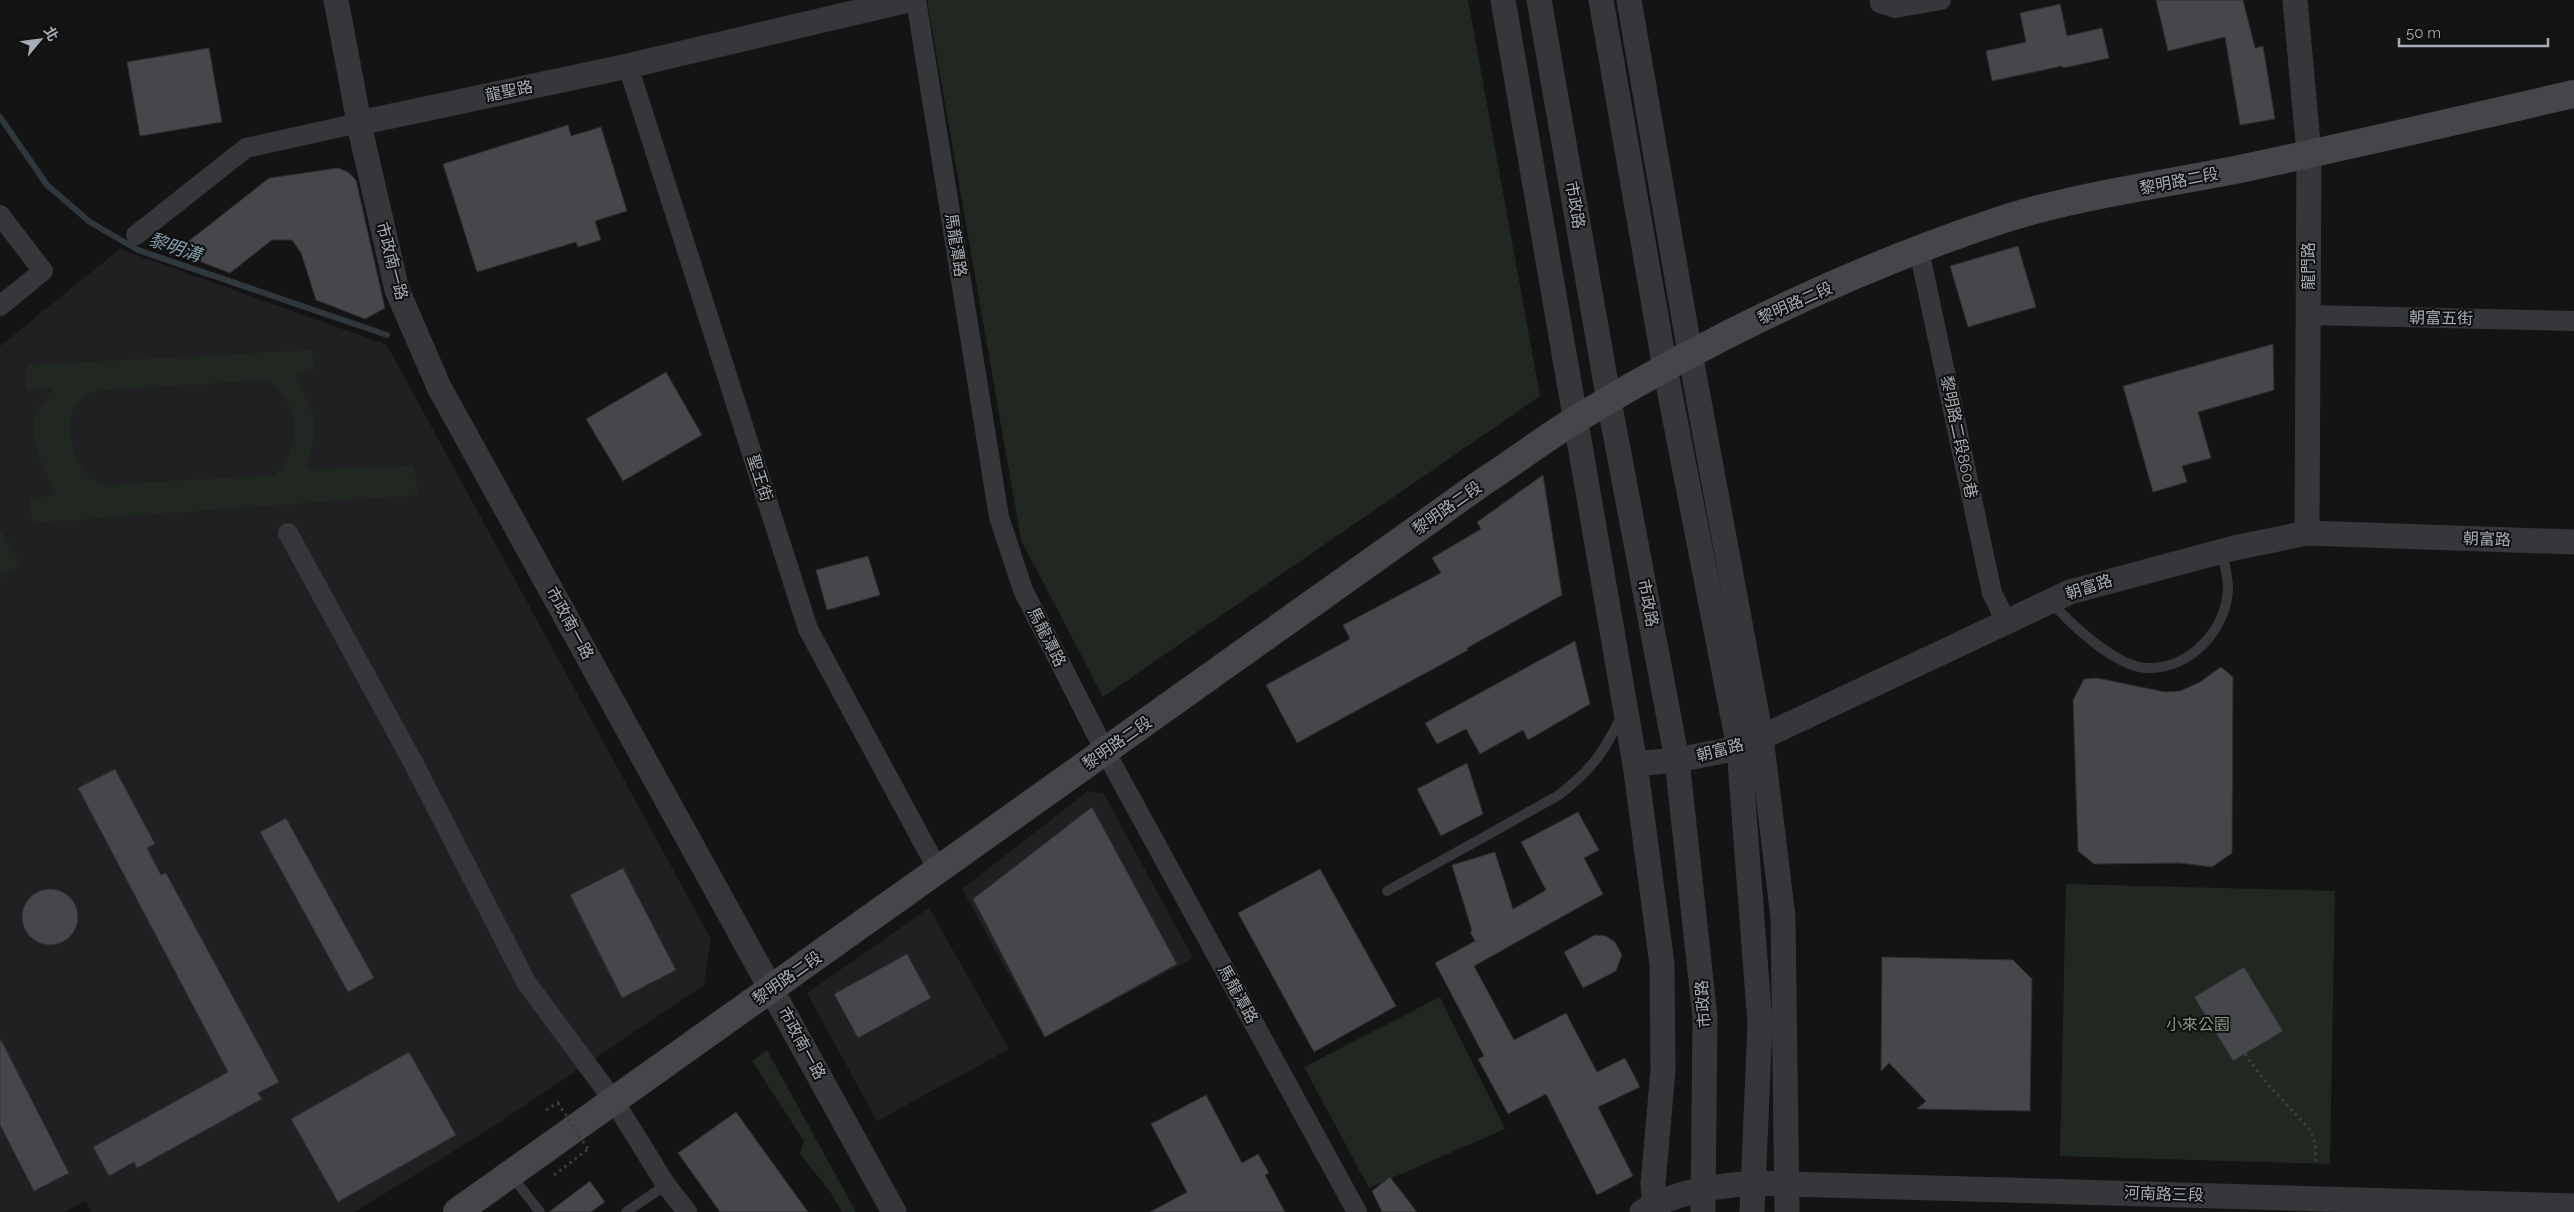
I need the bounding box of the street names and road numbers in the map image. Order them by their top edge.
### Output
street label: 龍聖路 [484,77,534,105]
street label: 黎明路二段 [2138,164,2220,198]
street label: 市政路 [1561,180,1589,230]
street label: 馬龍潭路 [942,212,970,278]
street label: 市政南一路 [372,220,412,302]
street label: 龍門路 [2299,242,2318,290]
street label: 黎明路二段 [1755,278,1835,328]
street label: 朝富五街 [2409,308,2473,328]
street label: 黎明路二段860巷 [1937,374,1981,500]
street label: 聖王街 [744,452,776,504]
street label: 黎明路二段 [1409,477,1485,539]
street label: 朝富路 [2463,529,2511,549]
street label: 朝富路 [2063,571,2115,603]
street label: 市政路 [1634,578,1662,628]
street label: 市政南一路 [542,583,598,663]
street label: 馬龍潭路 [1024,604,1070,670]
street label: 黎明路二段 [1079,712,1155,774]
street label: 朝富路 [1694,735,1746,765]
street label: 黎明路二段 [749,947,825,1009]
street label: 馬龍潭路 [1214,961,1262,1027]
street label: 市政路 [1692,979,1714,1029]
street label: 市政南一路 [774,1003,830,1083]
street label: 河南路三段 [2124,1183,2204,1205]

